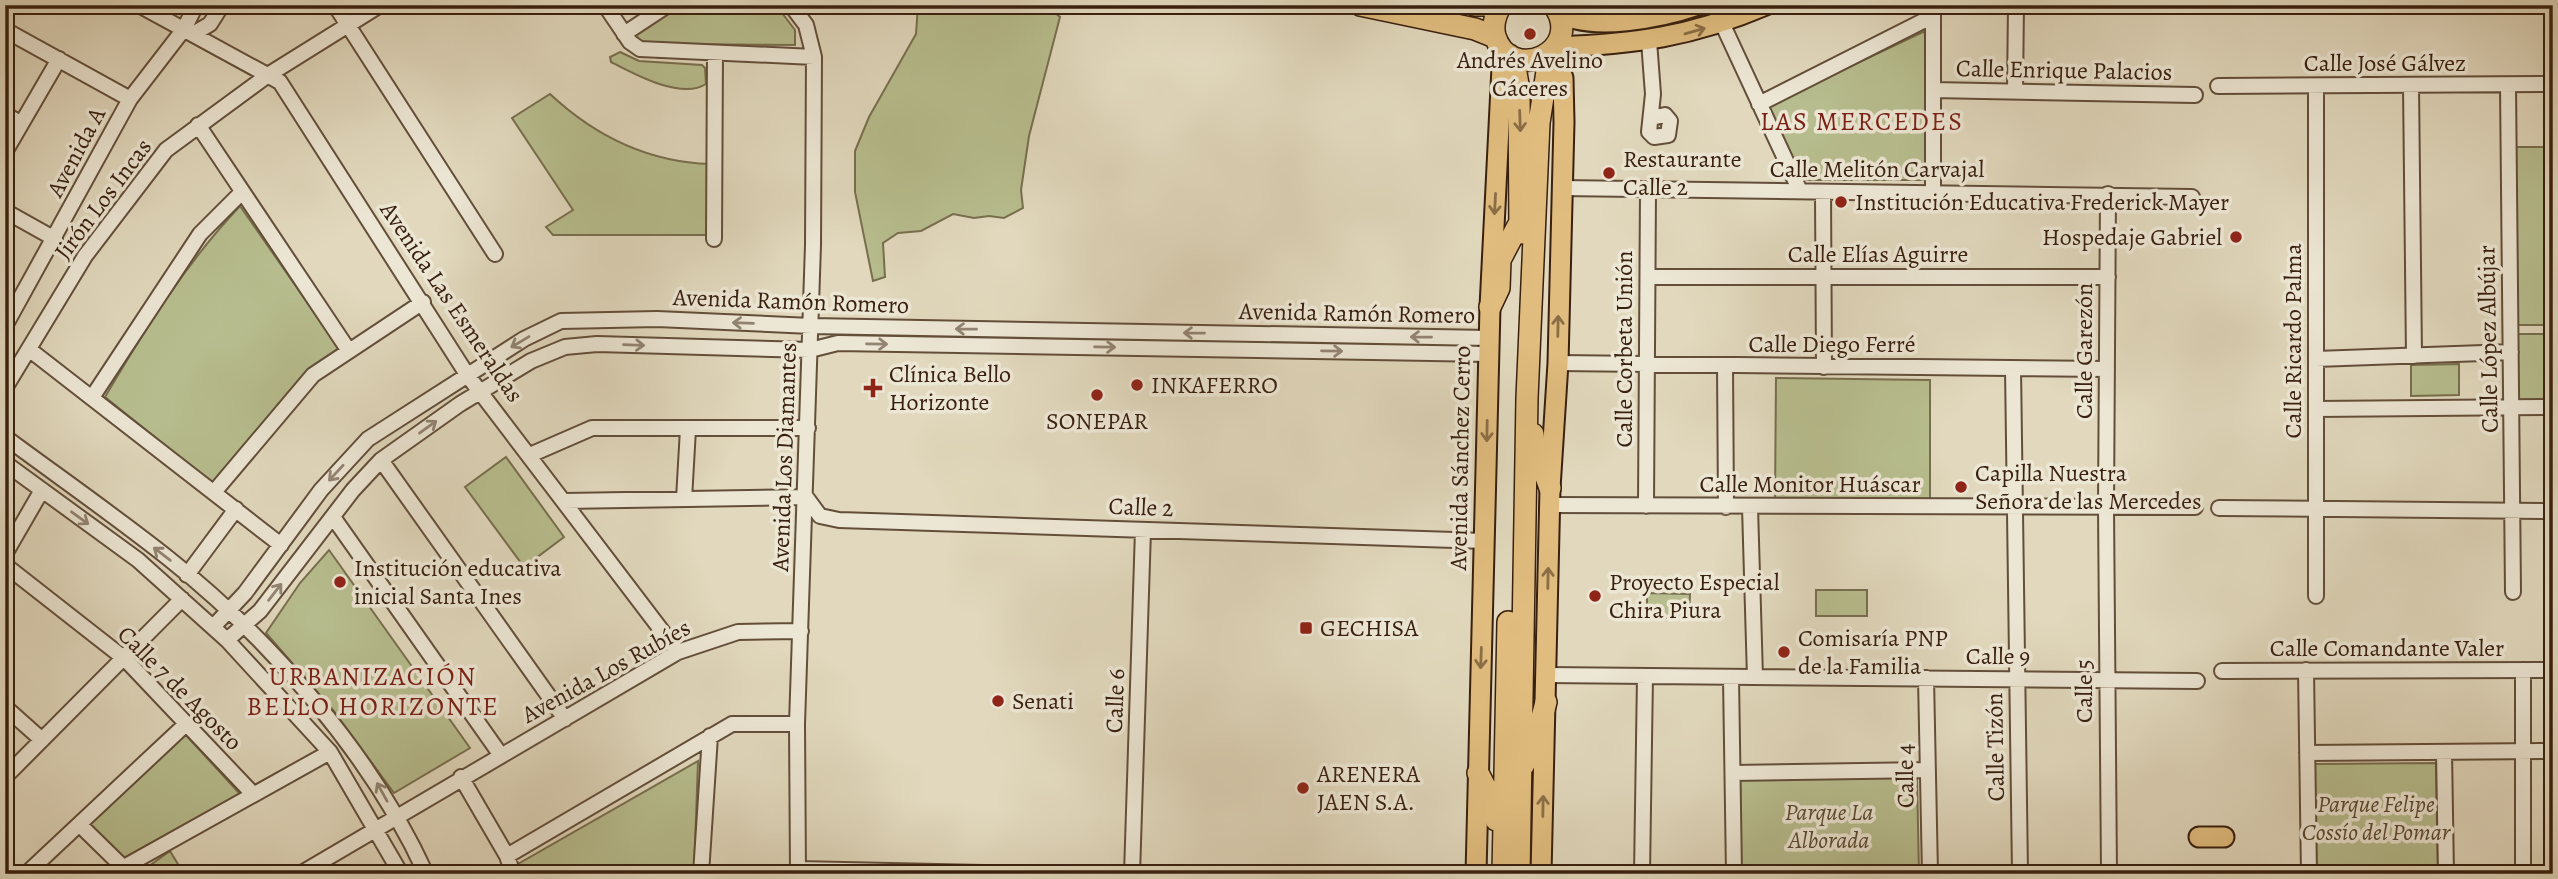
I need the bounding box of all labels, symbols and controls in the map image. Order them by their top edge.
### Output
one-way arrow [1684,24,1706,37]
marker: Andrés Avelino Cáceres [1522,26,1538,42]
place label: Andrés Avelino Cáceres [1456,44,1603,104]
street label: Calle José Gálvez [2304,47,2466,79]
street label: Calle Enrique Palacios [1956,52,2172,88]
street label: Avenida A [39,101,113,203]
district label: LAS MERCEDES [1760,104,1964,139]
one-way arrow [1513,110,1527,133]
street label: Jirón Los Incas [47,132,159,266]
place label: Restaurante Calle 2 [1623,143,1741,203]
street label: Calle Melitón Carvajal [1770,153,1984,185]
marker: Restaurante Calle 2 [1601,165,1617,181]
place label: Institución Educativa Frederick Mayer [1855,186,2229,218]
one-way arrow [1489,192,1502,215]
marker: Institución Educativa Frederick Mayer [1833,194,1849,210]
street label: Avenida Las Esmeraldas [372,195,531,409]
place label: Hospedaje Gabriel [2042,221,2222,253]
marker: Hospedaje Gabriel [2228,229,2244,245]
street label: Calle Elías Aguirre [1788,238,1968,270]
street label: Calle Ricardo Palma [2277,243,2309,439]
street label: Calle López Albújar [2470,245,2506,433]
street label: Calle Corbeta Unión [1608,251,1640,447]
street label: Avenida Ramón Romero [671,281,910,321]
street label: Calle Garezón [2068,283,2100,419]
street label: Avenida Ramón Romero [1238,295,1475,331]
one-way arrow [1552,315,1565,338]
one-way arrow [731,316,754,329]
one-way arrow [955,322,978,336]
one-way arrow [1182,326,1205,340]
street label: Calle Diego Ferré [1748,328,1916,360]
one-way arrow [1410,330,1433,344]
one-way arrow [511,336,531,350]
one-way arrow [866,337,889,351]
one-way arrow [622,338,645,352]
one-way arrow [1093,341,1116,354]
street label: Avenida Los Diamantes [764,342,804,573]
one-way arrow [1320,344,1343,358]
street label: Avenida Sánchez Cerro [1442,345,1478,572]
place label: Clínica Bello Horizonte [889,358,1011,418]
place label: INKAFERRO [1151,369,1278,401]
marker: INKAFERRO [1129,377,1145,393]
marker: Clínica Bello Horizonte [863,378,883,398]
marker: SONEPAR [1089,387,1105,403]
place label: SONEPAR [1046,405,1148,437]
one-way arrow [1481,419,1494,442]
one-way arrow [418,420,437,434]
place label: Capilla Nuestra Señora de las Mercedes [1975,457,2202,517]
one-way arrow [328,464,344,482]
street label: Calle Monitor Huáscar [1699,468,1921,500]
marker: Capilla Nuestra Señora de las Mercedes [1953,479,1969,495]
street label: Calle 2 [1108,490,1174,524]
one-way arrow [70,511,89,525]
one-way arrow [153,546,172,561]
place label: Institución educativa inicial Santa Ines [354,552,562,612]
place label: Proyecto Especial Chira Piura [1609,566,1780,626]
one-way arrow [1542,567,1555,590]
marker: Institución educativa inicial Santa Ines [332,574,348,590]
one-way arrow [267,583,282,602]
marker: Proyecto Especial Chira Piura [1587,588,1603,604]
street label: Avenida Los Rubíes [515,611,696,731]
place label: GECHISA [1320,612,1419,644]
street label: Calle 7 de Agosto [111,619,249,757]
marker: GECHISA [1298,620,1314,636]
place label: Comisaría PNP de la Familia [1798,622,1948,682]
street label: Calle Comandante Valer [2270,632,2504,664]
street label: Calle 9 [1966,640,2030,672]
marker: Comisaría PNP de la Familia [1776,644,1792,660]
one-way arrow [1475,647,1488,670]
district label: URBANIZACIÓN BELLO HORIZONTE [246,659,500,724]
street label: Calle 5 [2068,659,2100,723]
street label: Calle 6 [1098,668,1132,734]
place label: Senati [1012,685,1074,717]
street label: Calle Tizón [1978,692,2012,802]
marker: Senati [990,693,1006,709]
street label: Calle 4 [1888,743,1922,808]
place label: ARENERA JAEN S.A. [1316,758,1421,818]
marker: ARENERA JAEN S.A. [1295,780,1311,796]
one-way arrow [375,782,388,803]
park label: Parque Felipe Cossío del Pomar [2302,788,2451,848]
one-way arrow [1536,794,1550,817]
park label: Parque La Alborada [1785,796,1873,856]

